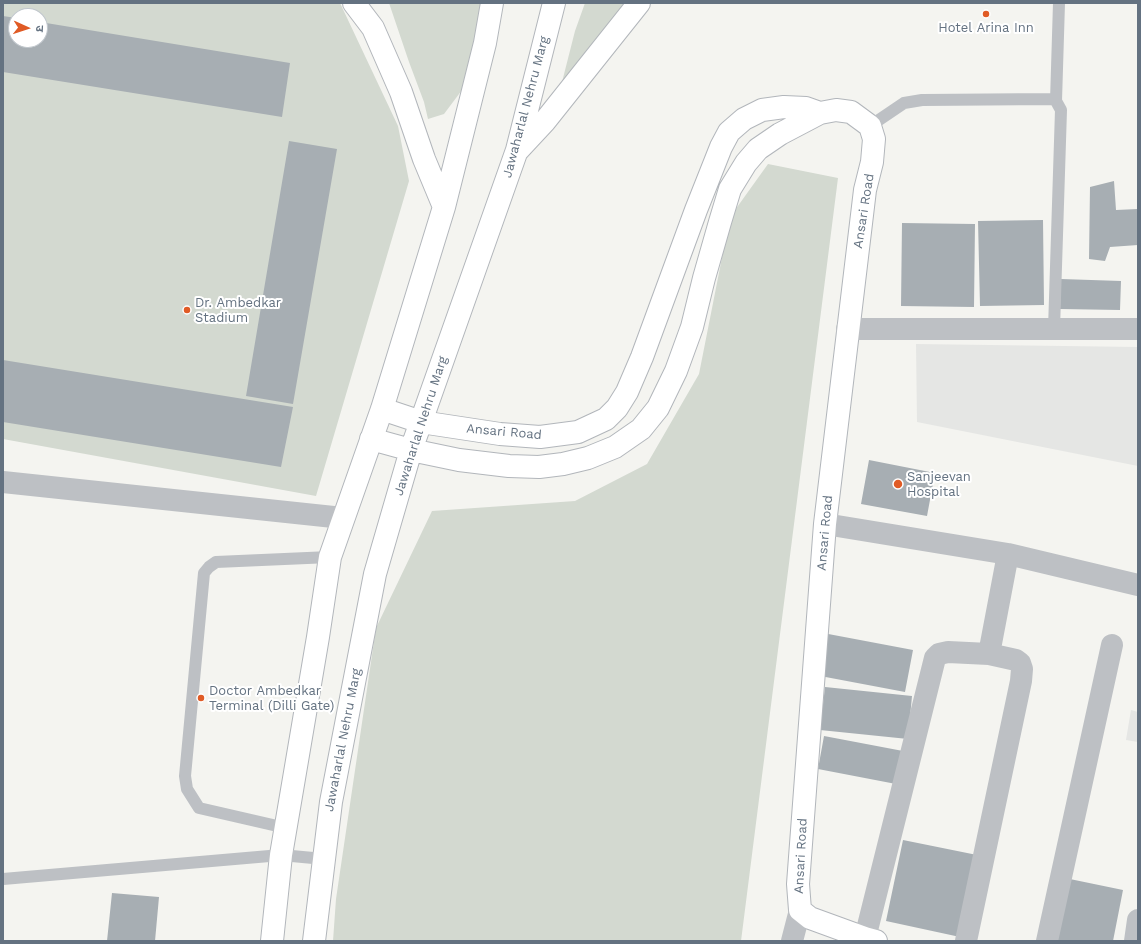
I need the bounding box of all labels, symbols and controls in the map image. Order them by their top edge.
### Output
north arrow [8,8,48,48]
marker: Hotel Arina Inn [981,9,991,19]
place label: Hotel Arina Inn [938,20,1034,36]
text: उ [33,25,46,32]
street label: Jawaharlal Nehru Marg [500,35,552,179]
street label: Ansari Road [850,172,878,250]
place label: Dr. Ambedkar Stadium [195,295,281,326]
marker: Dr. Ambedkar Stadium [182,305,192,315]
street label: Jawaharlal Nehru Marg [391,354,451,498]
street label: Ansari Road [466,421,542,443]
place label: Sanjeevan Hospital [907,469,971,500]
marker: Sanjeevan Hospital [892,478,904,490]
street label: Ansari Road [814,495,836,571]
street label: Jawaharlal Nehru Marg [321,667,365,813]
place label: Doctor Ambedkar Terminal (Dilli Gate) [209,683,334,714]
marker: Doctor Ambedkar Terminal (Dilli Gate) [196,693,206,703]
street label: Ansari Road [791,818,811,894]

